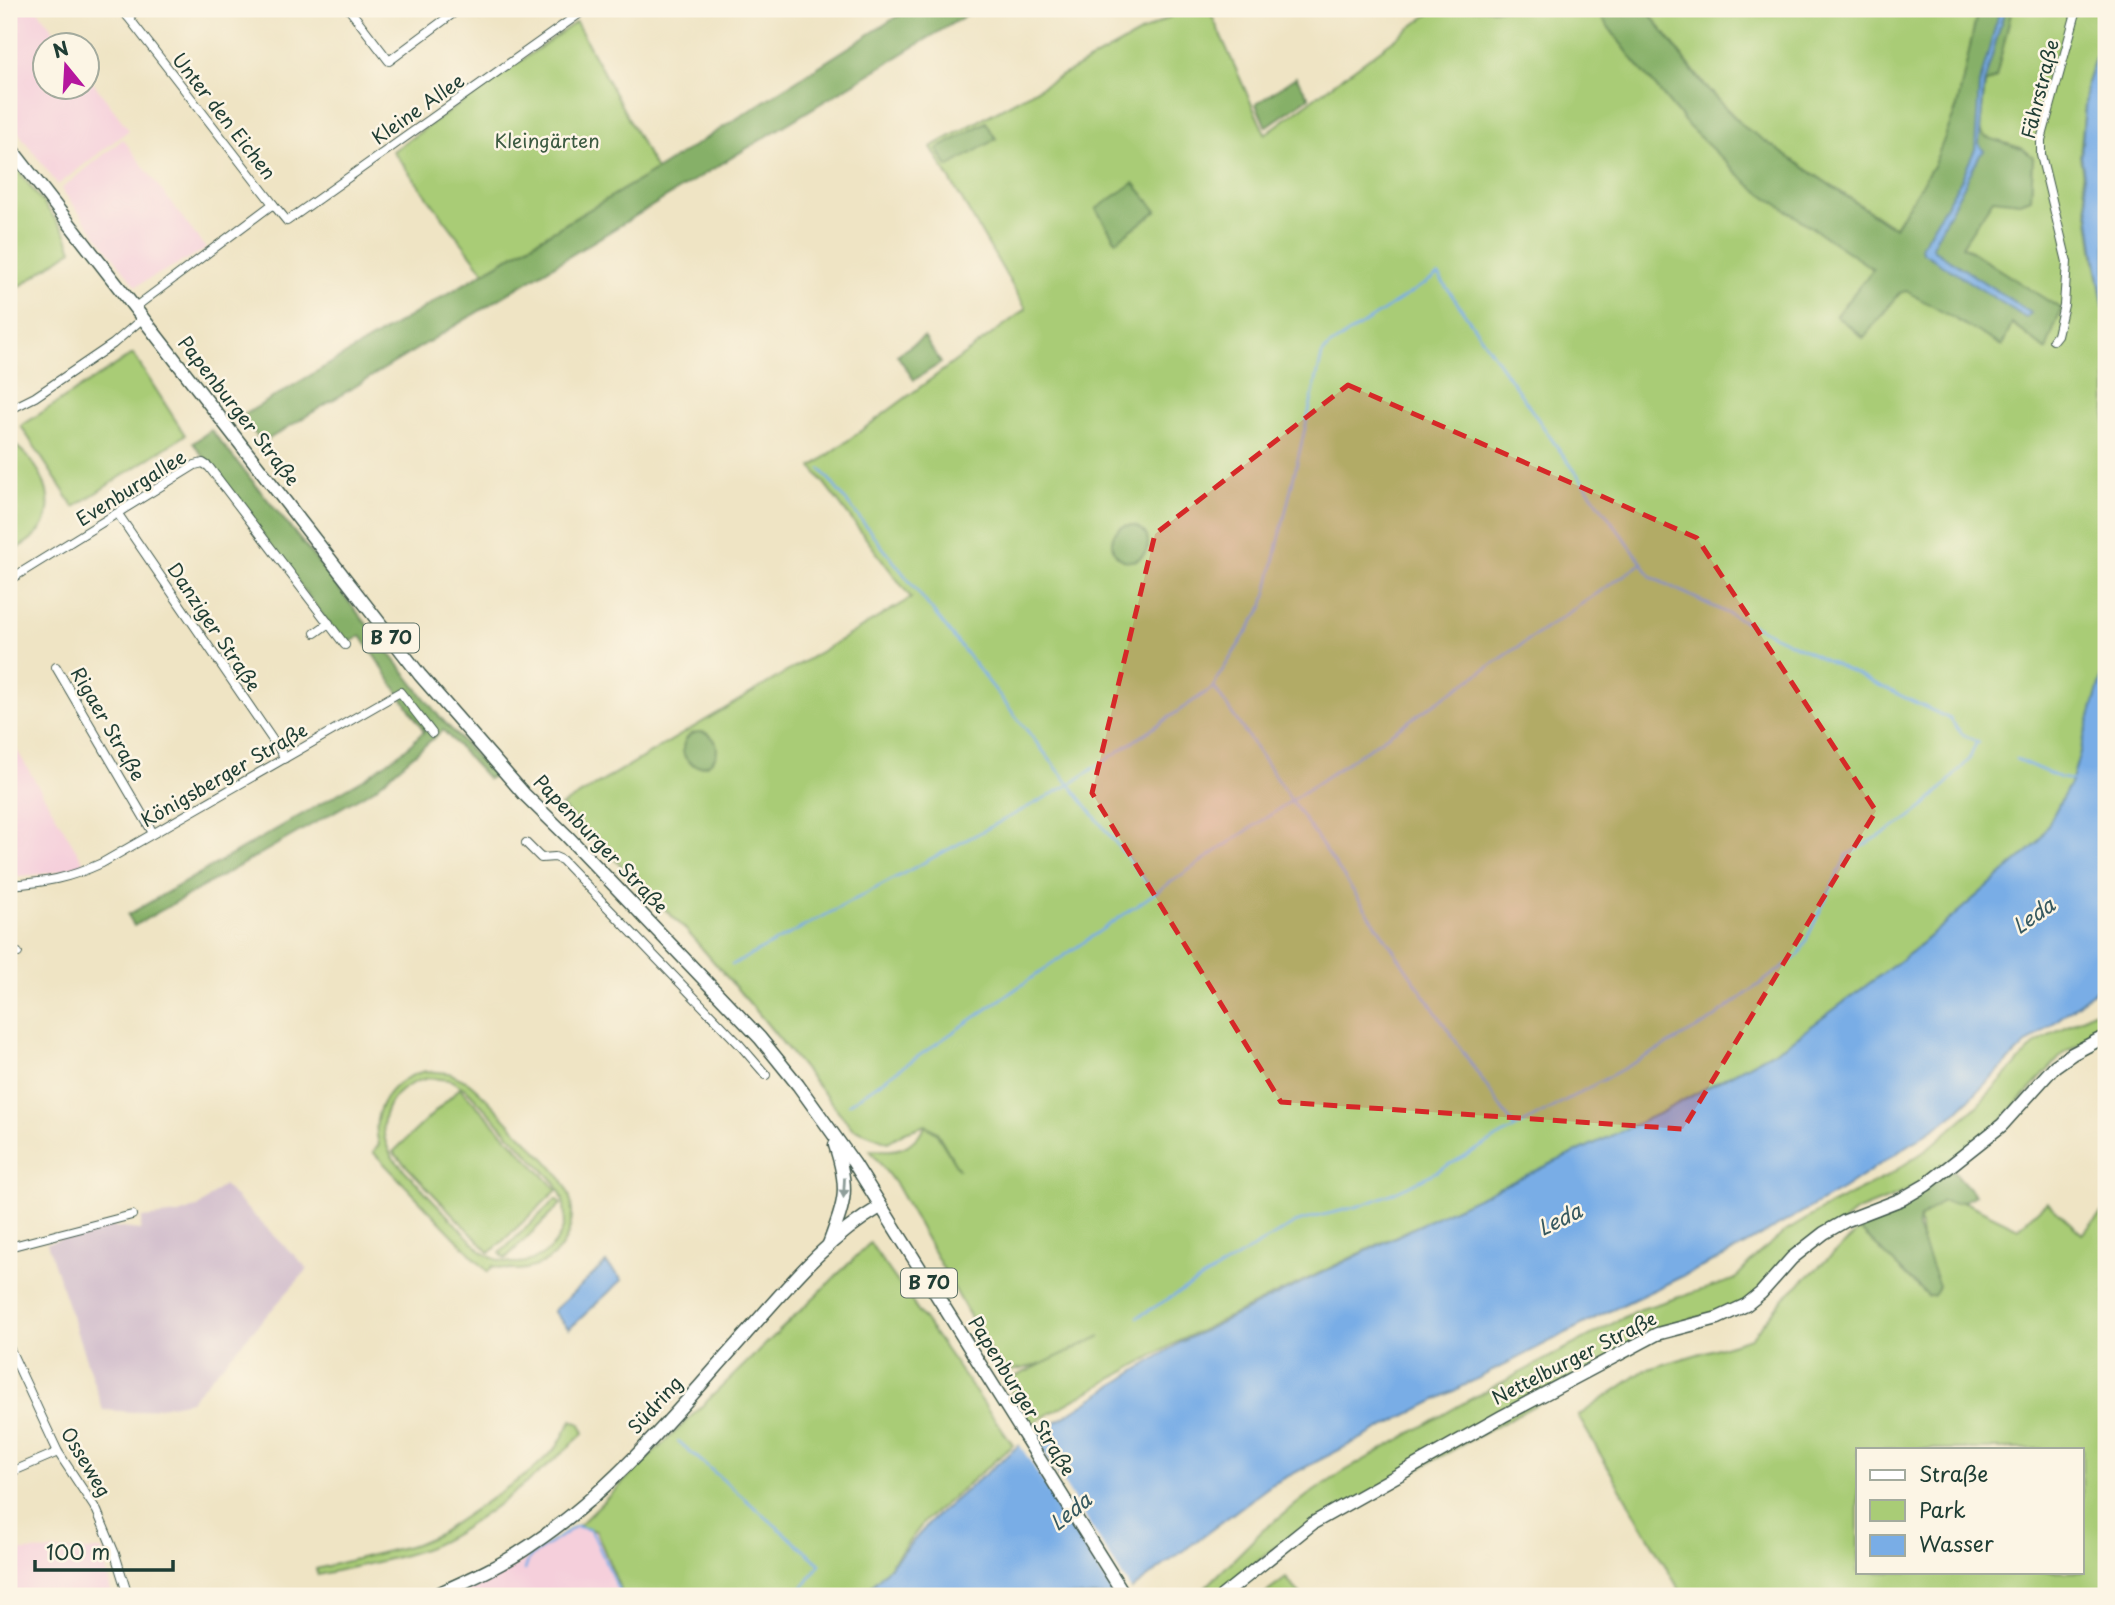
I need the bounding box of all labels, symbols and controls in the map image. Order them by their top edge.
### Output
north arrow [32,32,102,102]
text: N [49,33,72,65]
street label: Fährstraße [2013,36,2065,141]
street label: Unter den Eichen [166,46,283,185]
street label: Kleine Allee [365,66,469,150]
park label: Kleingärten [494,126,600,154]
street label: Papenburger Straße [172,330,307,491]
street label: Evenburgallee [70,442,191,532]
street label: Danziger Straße [161,556,268,697]
road number: B 70 [363,624,419,652]
street label: Rigaer Straße [65,661,153,786]
street label: Königsberger Straße [135,715,312,833]
street label: Papenburger Straße [528,768,675,919]
water label: Leda [2005,887,2062,941]
one-way arrow [839,1177,850,1199]
water label: Leda [1531,1193,1588,1243]
road number: B 70 [901,1268,957,1298]
street label: Nettelburger Straße [1486,1303,1661,1411]
street label: Papenburger Straße [962,1310,1083,1481]
street label: Südring [620,1369,688,1440]
street label: Osseweg [55,1421,119,1502]
legend [1856,1448,2084,1574]
text: Straße [1919,1457,1988,1489]
water label: Leda [1042,1483,1099,1537]
text: Park [1919,1493,1966,1525]
text: Wasser [1919,1527,1994,1559]
scale bar [35,1528,173,1572]
text: 100 m [46,1535,110,1567]

